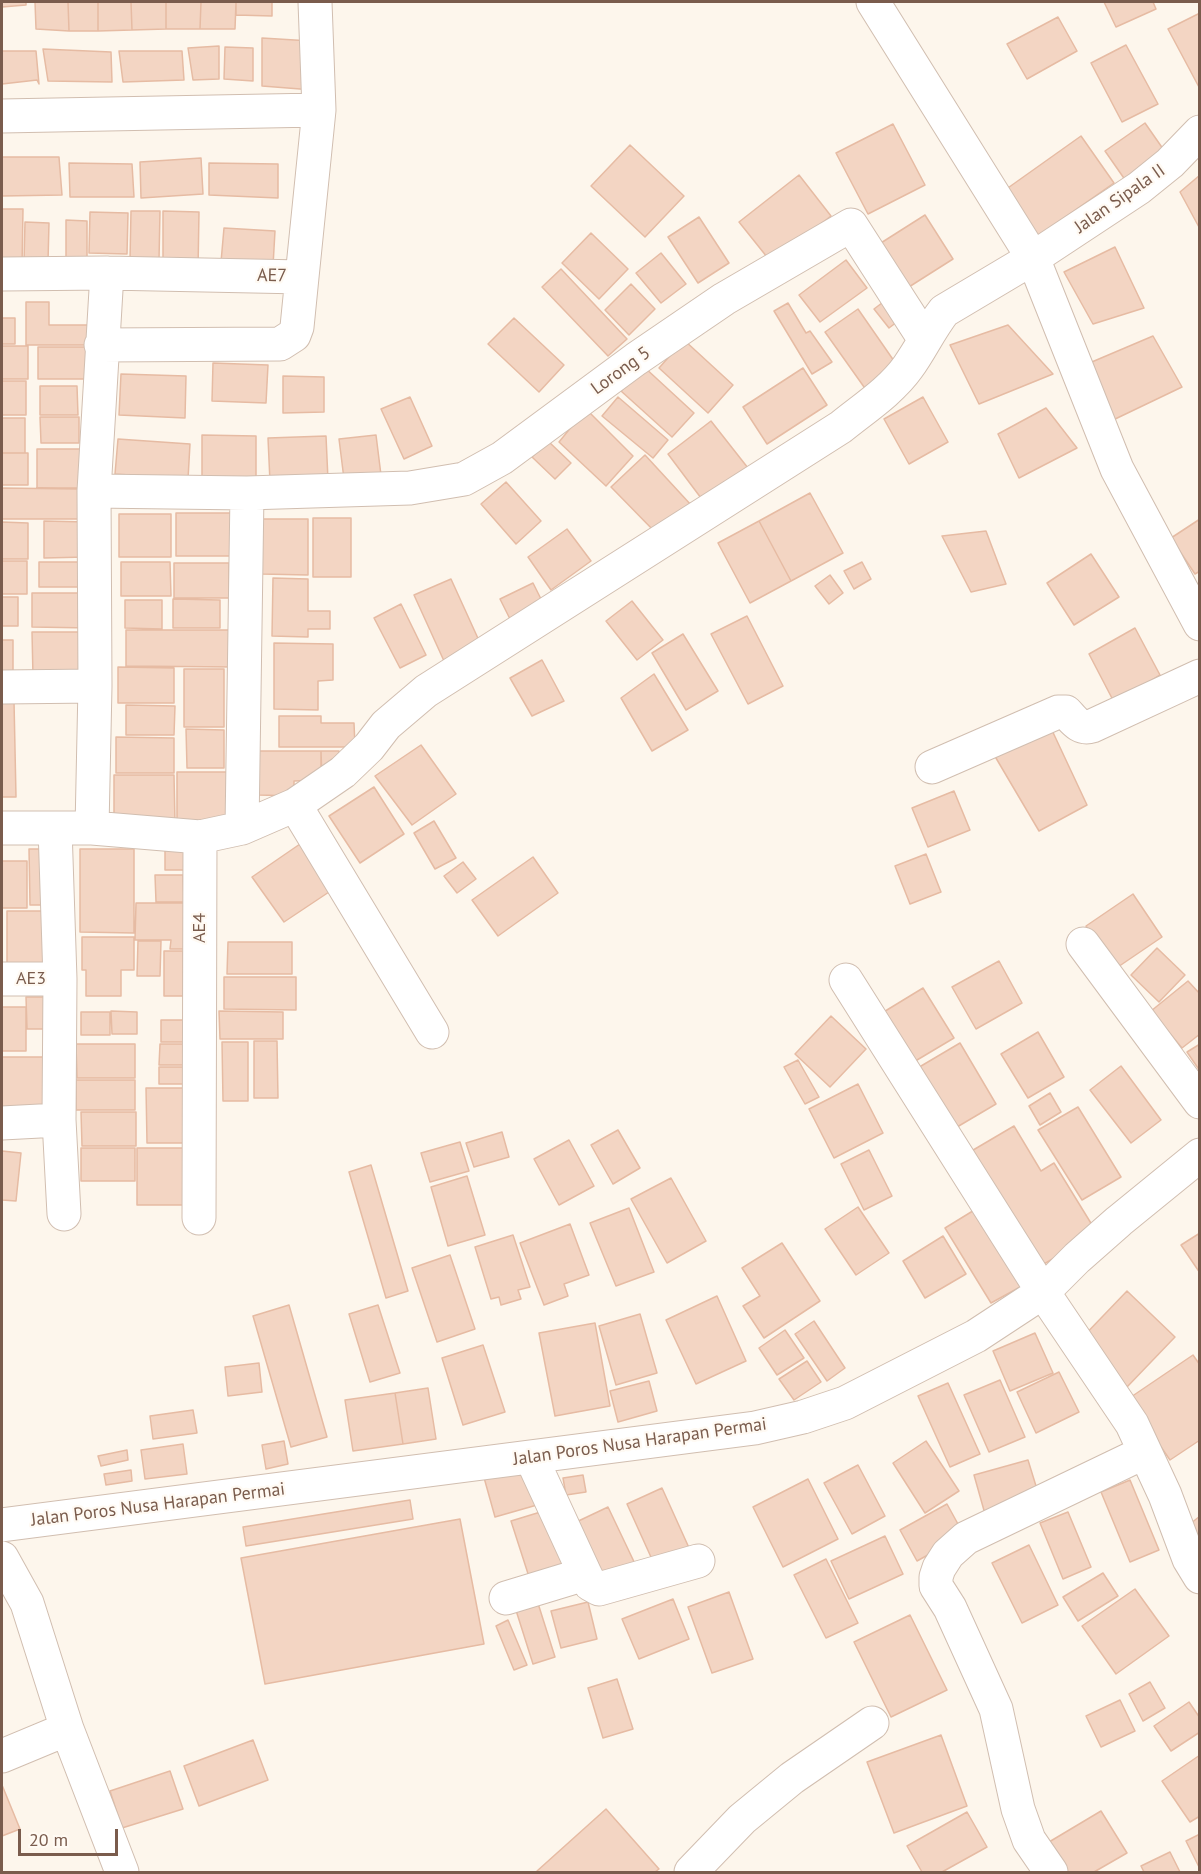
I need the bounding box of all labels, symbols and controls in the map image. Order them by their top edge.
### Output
street label: Jalan Sipala II [1071,160,1169,238]
street label: AE7 [257,265,287,287]
street label: Lorong 5 [587,342,655,400]
street label: AE4 [189,913,211,943]
street label: AE3 [16,968,46,990]
street label: Jalan Poros Nusa Harapan Permai [512,1414,768,1470]
street label: Jalan Poros Nusa Harapan Permai [30,1479,286,1531]
scale bar [21,1817,122,1855]
text: 20 m [29,1828,68,1851]

